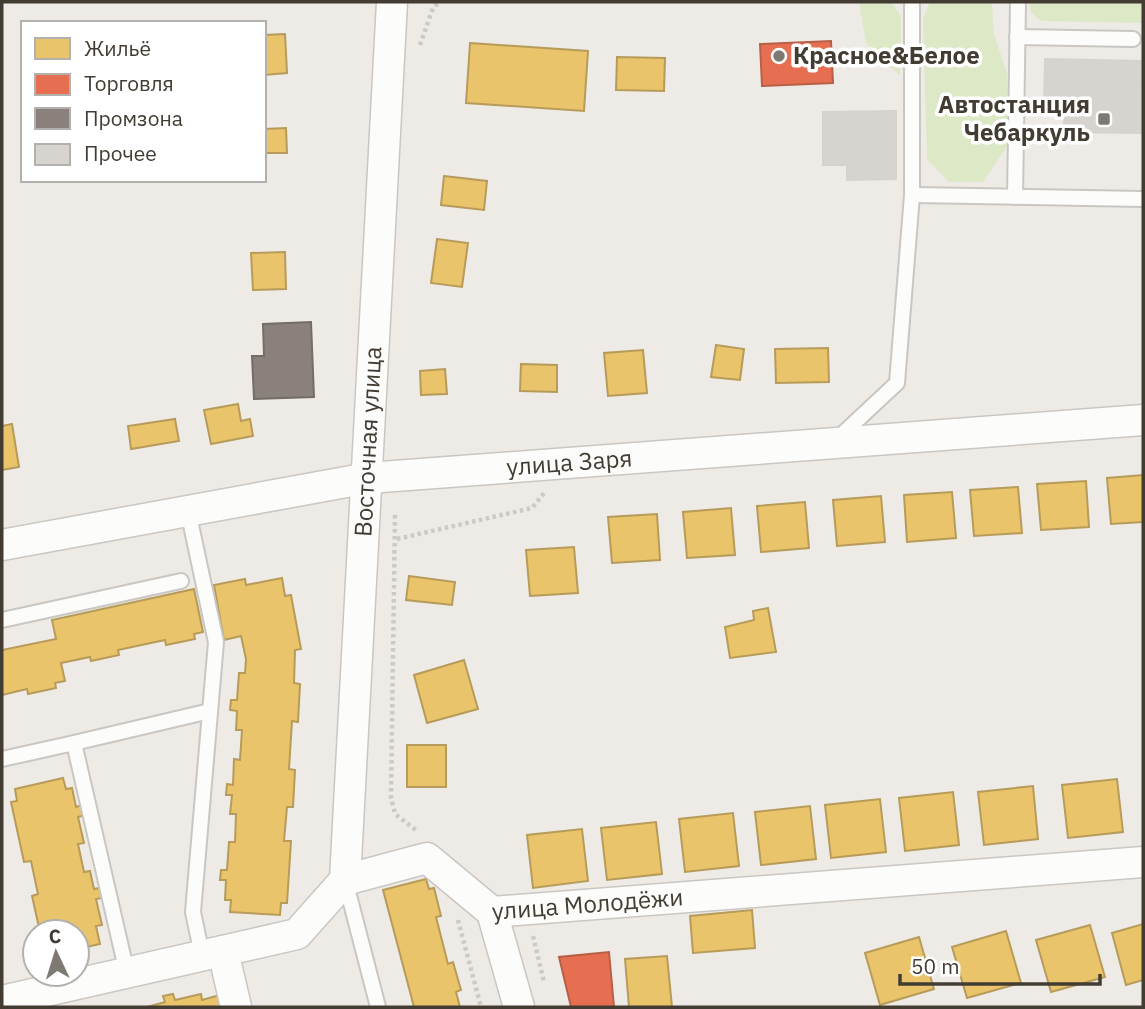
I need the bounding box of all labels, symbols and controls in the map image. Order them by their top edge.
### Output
legend [21,21,266,182]
text: Жильё [84,34,151,62]
place label: Красное&Белое [793,39,980,71]
marker: Красное&Белое [771,48,787,64]
text: Торговля [84,69,174,97]
place label: Автостанция Чебаркуль [938,88,1090,148]
text: Промзона [84,104,183,132]
marker: Автостанция Чебаркуль [1096,111,1112,127]
text: Прочее [84,139,157,167]
street label: Восточная улица [346,345,389,538]
street label: улица Заря [505,441,633,483]
street label: улица Молодёжи [491,880,684,927]
north arrow [21,918,91,988]
text: С [48,924,62,948]
scale bar [900,942,1100,986]
text: 50 m [911,952,960,980]

